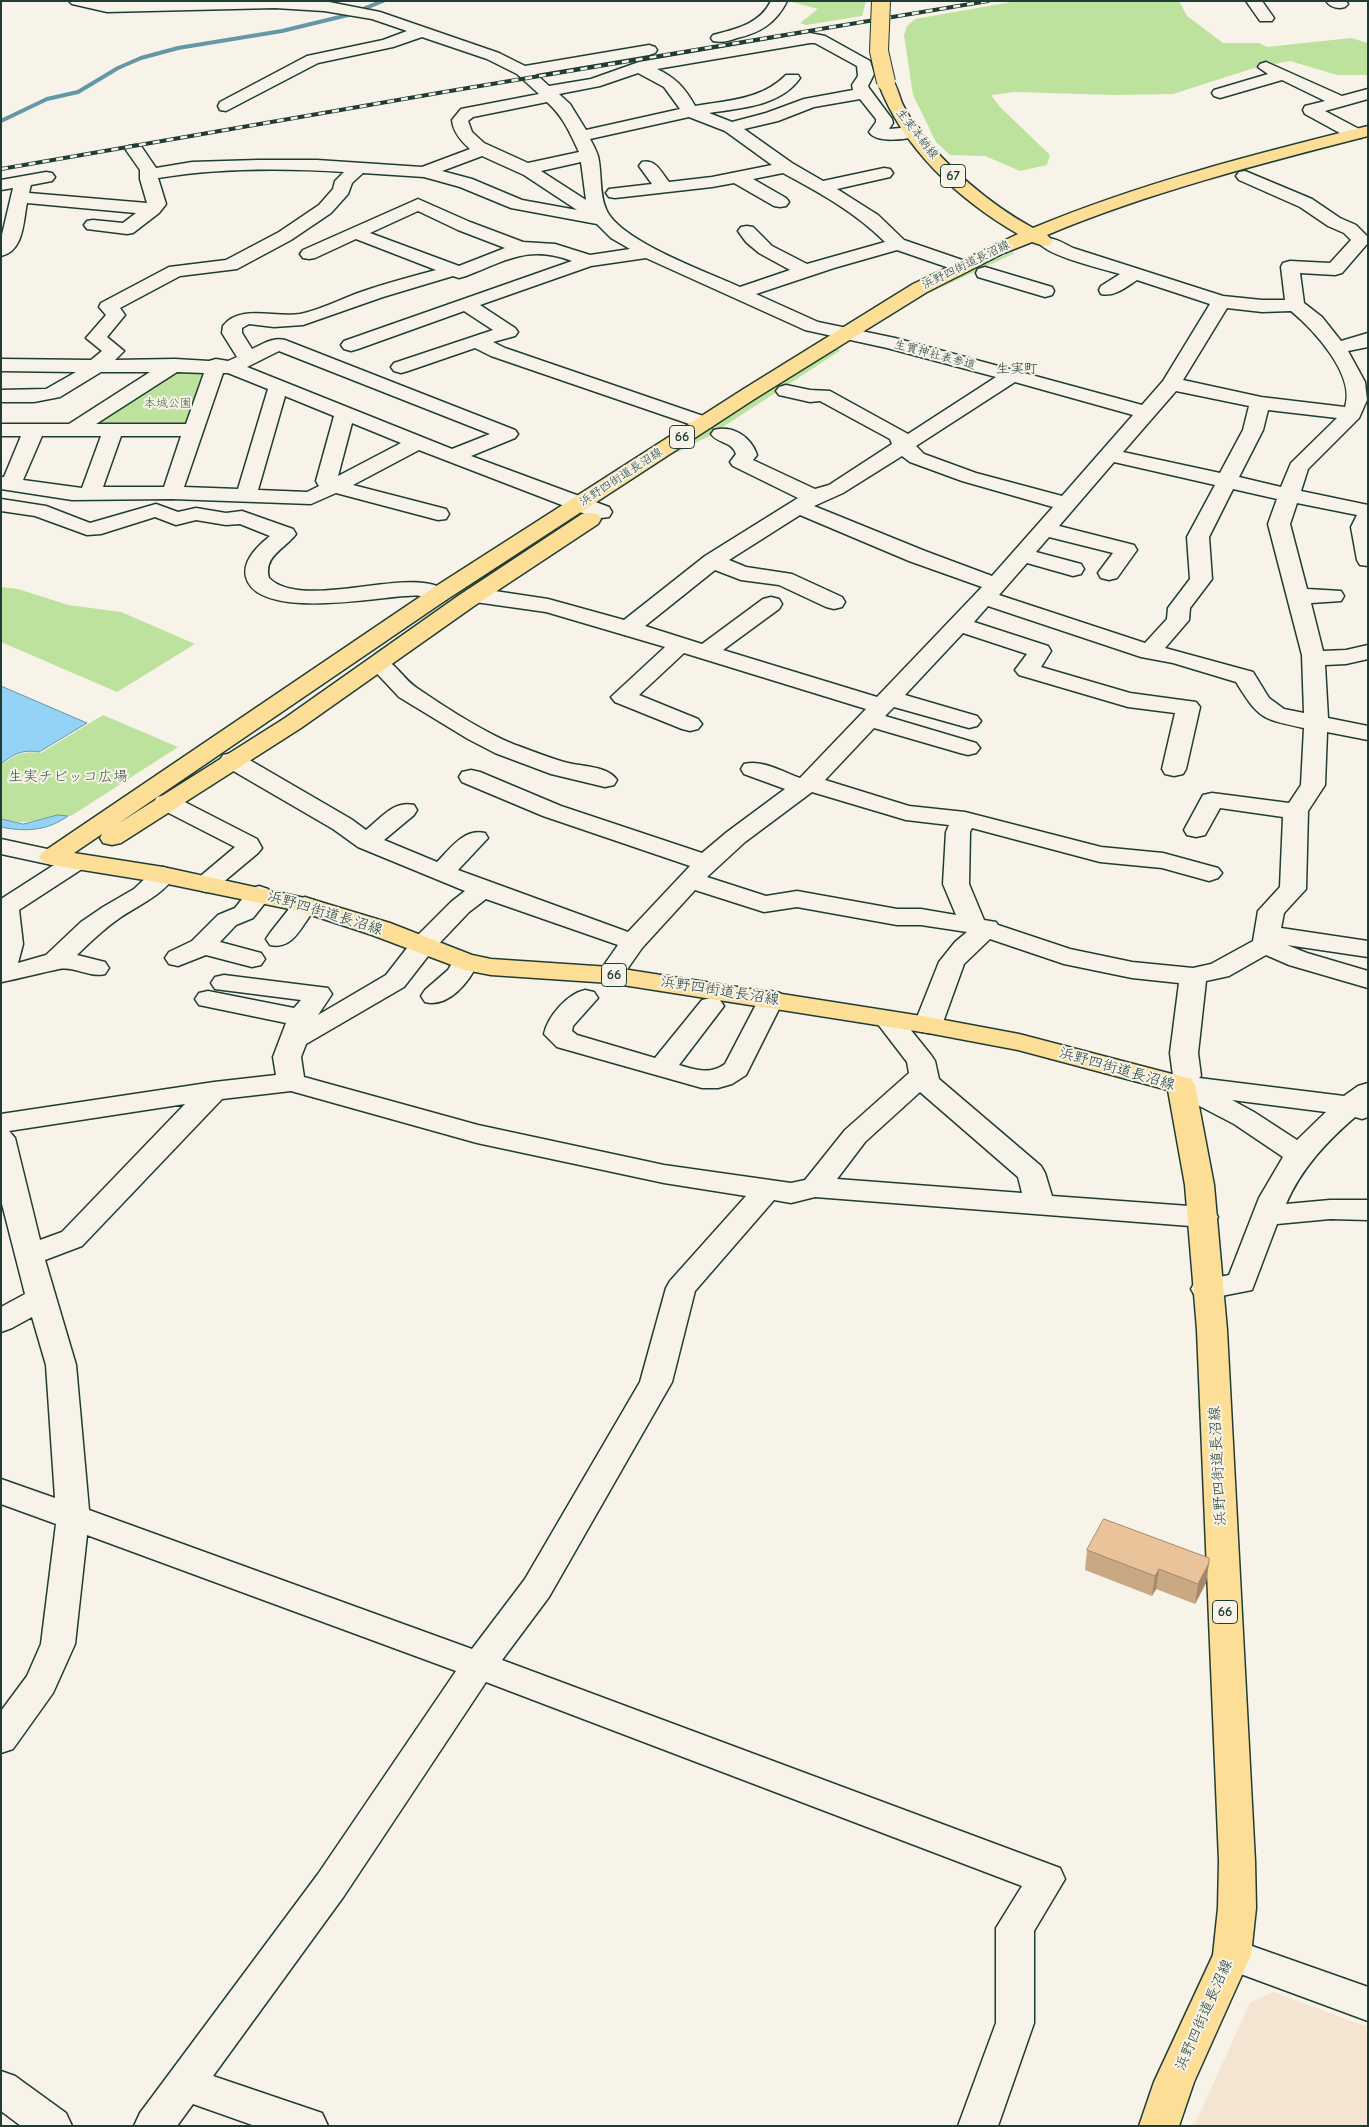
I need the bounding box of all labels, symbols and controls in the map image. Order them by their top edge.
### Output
street label: 生実本納線 [893,106,941,162]
road number: 67 [940,165,966,188]
street label: 浜野四街道長沼線 [920,237,1012,293]
street label: 生實神社表参道 [893,337,977,373]
district label: 生実町 [996,361,1038,377]
park label: 本城公園 [144,397,192,411]
road number: 66 [670,426,694,448]
street label: 浜野四街道長沼線 [577,445,665,509]
park label: 生実チビッコ広場 [8,768,128,786]
street label: 浜野四街道長沼線 [265,887,385,939]
road number: 66 [602,964,626,986]
street label: 浜野四街道長沼線 [659,973,781,1009]
street label: 浜野四街道長沼線 [1057,1044,1177,1094]
street label: 浜野四街道長沼線 [1206,1406,1230,1526]
road number: 66 [1212,1600,1238,1624]
street label: 浜野四街道長沼線 [1171,1957,1237,2073]

